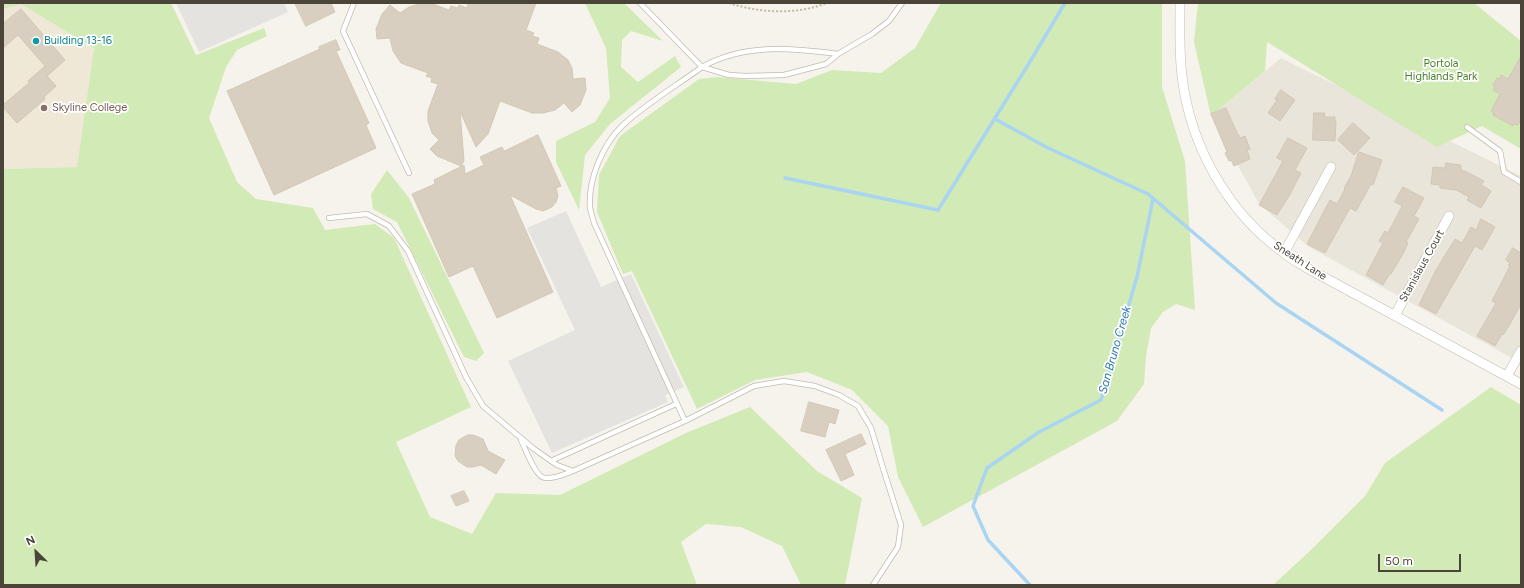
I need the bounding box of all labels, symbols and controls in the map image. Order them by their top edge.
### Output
place label: Building 13-16 [44,34,112,48]
marker: Building 13-16 [31,36,41,46]
park label: Portola Highlands Park [1405,57,1477,83]
place label: Skyline College [52,101,127,115]
marker: Skyline College [39,103,49,113]
street label: Stanislaus Court [1397,228,1447,304]
street label: Sneath Lane [1271,239,1329,283]
water label: San Bruno Creek [1096,305,1134,395]
north arrow [16,532,56,572]
text: N [24,533,37,548]
scale bar [1380,546,1463,572]
text: 50 m [1385,554,1413,568]

